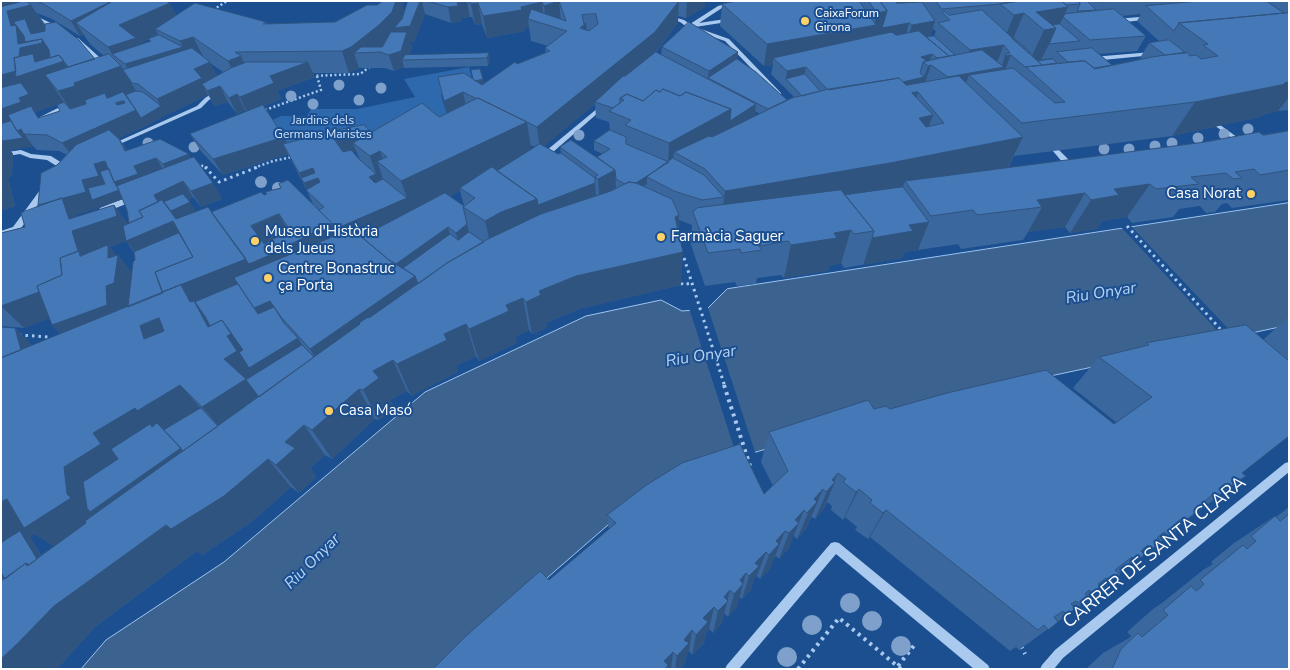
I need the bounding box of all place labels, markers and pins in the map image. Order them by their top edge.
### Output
place label: CaixaForum Girona [815,7,879,35]
marker: CaixaForum Girona [799,15,811,27]
place label: Casa Norat [1166,185,1241,203]
marker: Casa Norat [1245,188,1257,200]
place label: Museu d'Història dels Jueus [265,223,378,258]
place label: Farmàcia Saguer [671,228,783,246]
marker: Farmàcia Saguer [655,231,667,243]
marker: Museu d'Història dels Jueus [249,235,261,247]
place label: Centre Bonastruc ça Porta [278,260,394,295]
marker: Centre Bonastruc ça Porta [262,272,274,284]
place label: Casa Masó [339,402,412,420]
marker: Casa Masó [323,405,335,417]

